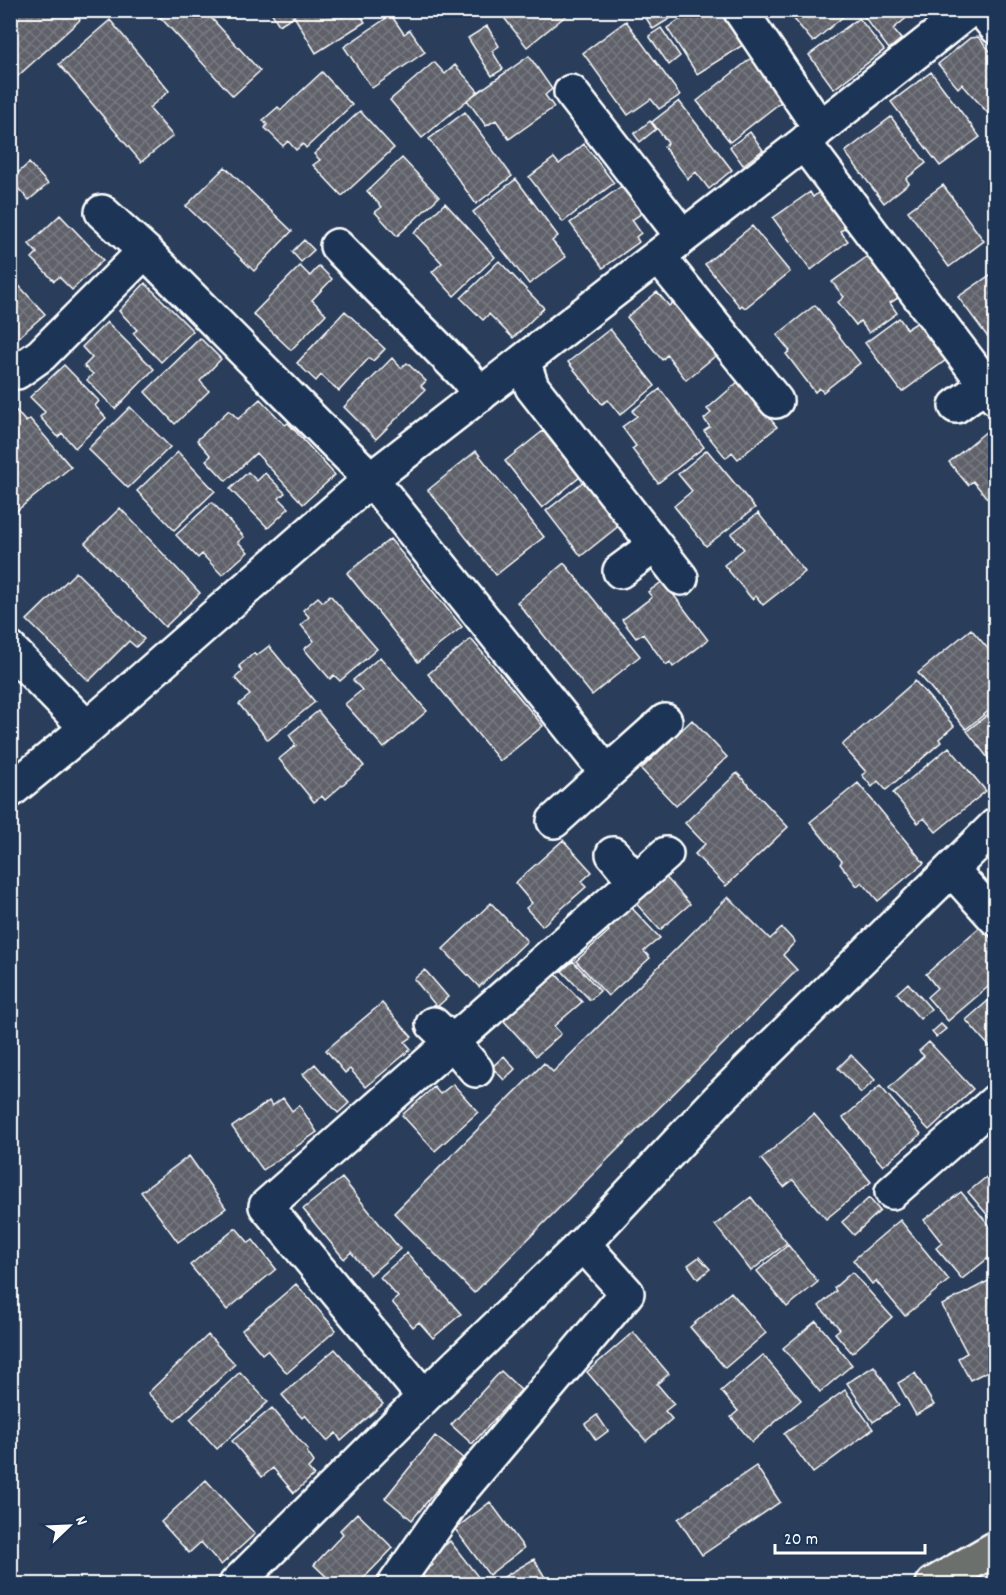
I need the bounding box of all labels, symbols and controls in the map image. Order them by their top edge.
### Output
north arrow [39,1496,99,1556]
text: N [68,1513,93,1529]
scale bar [775,1517,925,1555]
text: 20 m [784,1528,818,1553]

